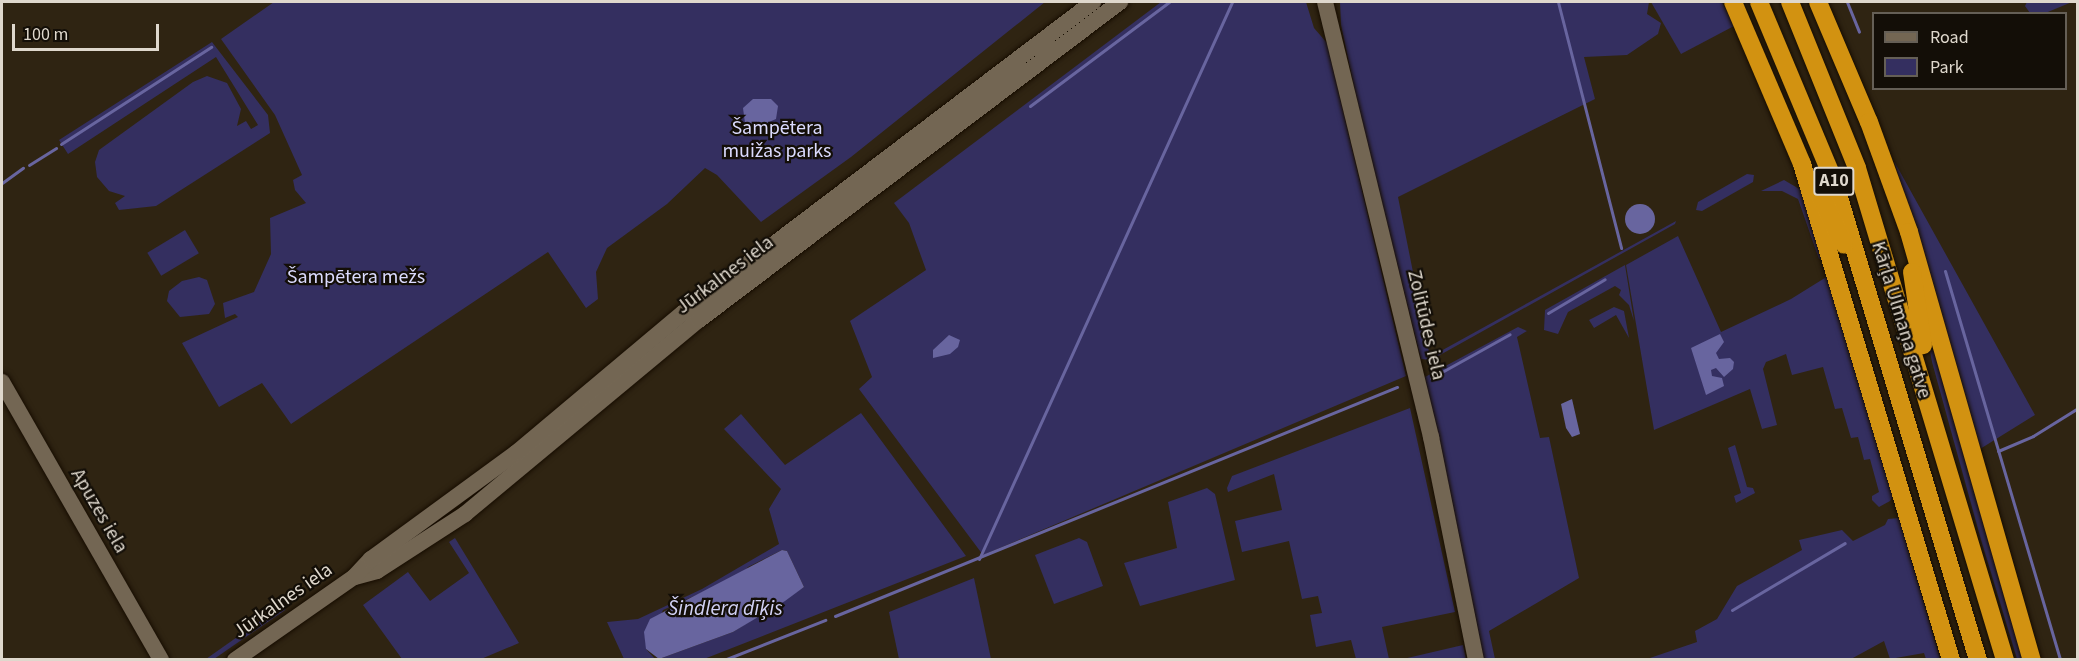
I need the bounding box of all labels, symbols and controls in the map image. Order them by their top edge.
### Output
scale bar [15,12,162,50]
legend [1872,12,2067,90]
text: 100 m [23,22,68,47]
text: Road [1930,25,1969,50]
text: Park [1930,55,1964,80]
park label: Šampētera muižas parks [722,116,832,163]
road number: A10 [1813,166,1855,196]
street label: Jūrkalnes iela [672,231,778,319]
street label: Kārļa Ulmaņa gatve [1866,239,1936,401]
park label: Šampētera mežs [287,265,425,289]
street label: Zolitūdes iela [1402,268,1450,382]
street label: Apuzes iela [65,465,133,557]
street label: Jūrkalnes iela [229,558,337,644]
water label: Šindlera dīķis [667,595,783,621]

